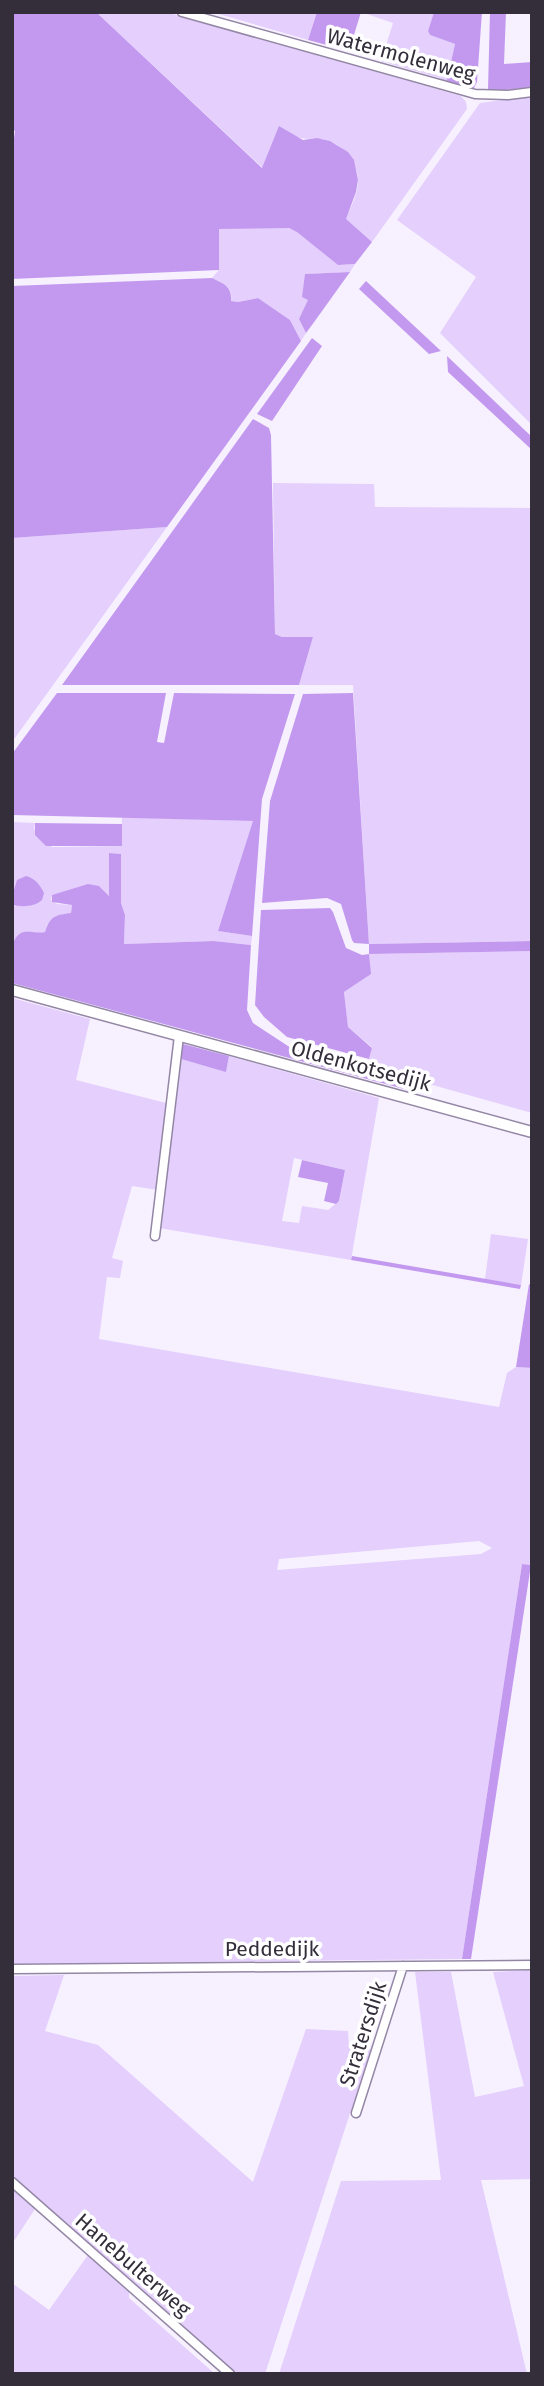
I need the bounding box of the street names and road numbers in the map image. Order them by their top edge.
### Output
street label: Watermolenweg [324,23,478,87]
street label: Oldenkotsedijk [288,1035,434,1097]
street label: Peddedijk [225,1936,320,1962]
street label: Stratersdijk [334,1978,392,2090]
street label: Hanebulterweg [70,2208,196,2322]

